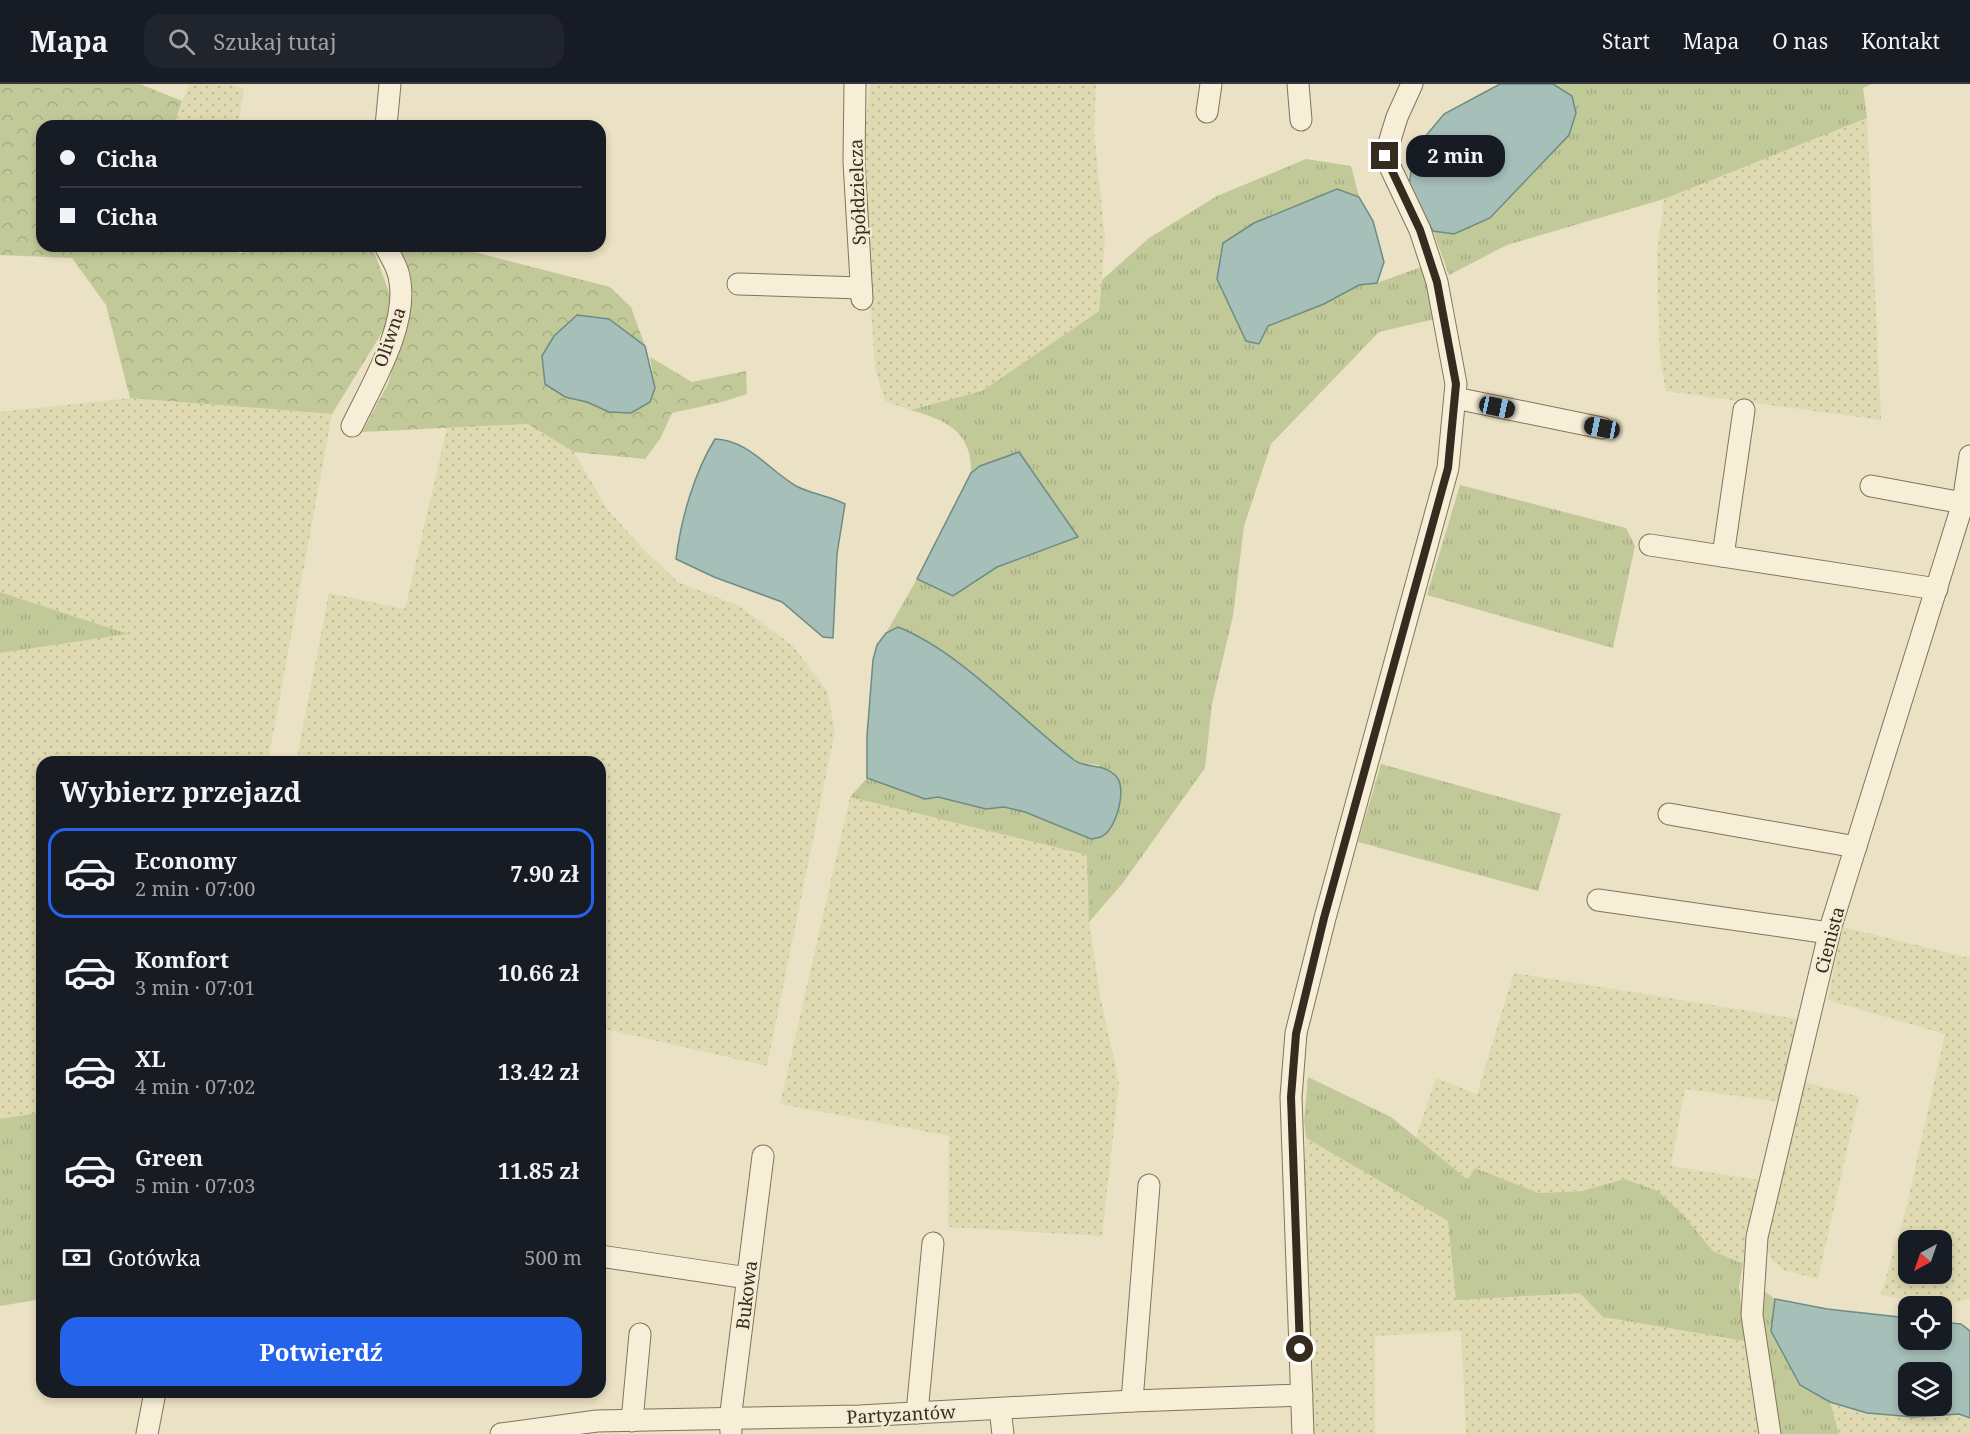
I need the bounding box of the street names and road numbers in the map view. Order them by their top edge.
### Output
street label: Spółdzielcza [843,138,871,246]
street label: Oliwna [368,304,410,370]
street label: Cienista [1809,904,1849,976]
street label: Bukowa [730,1259,762,1331]
street label: Partyzantów [846,1399,957,1429]

